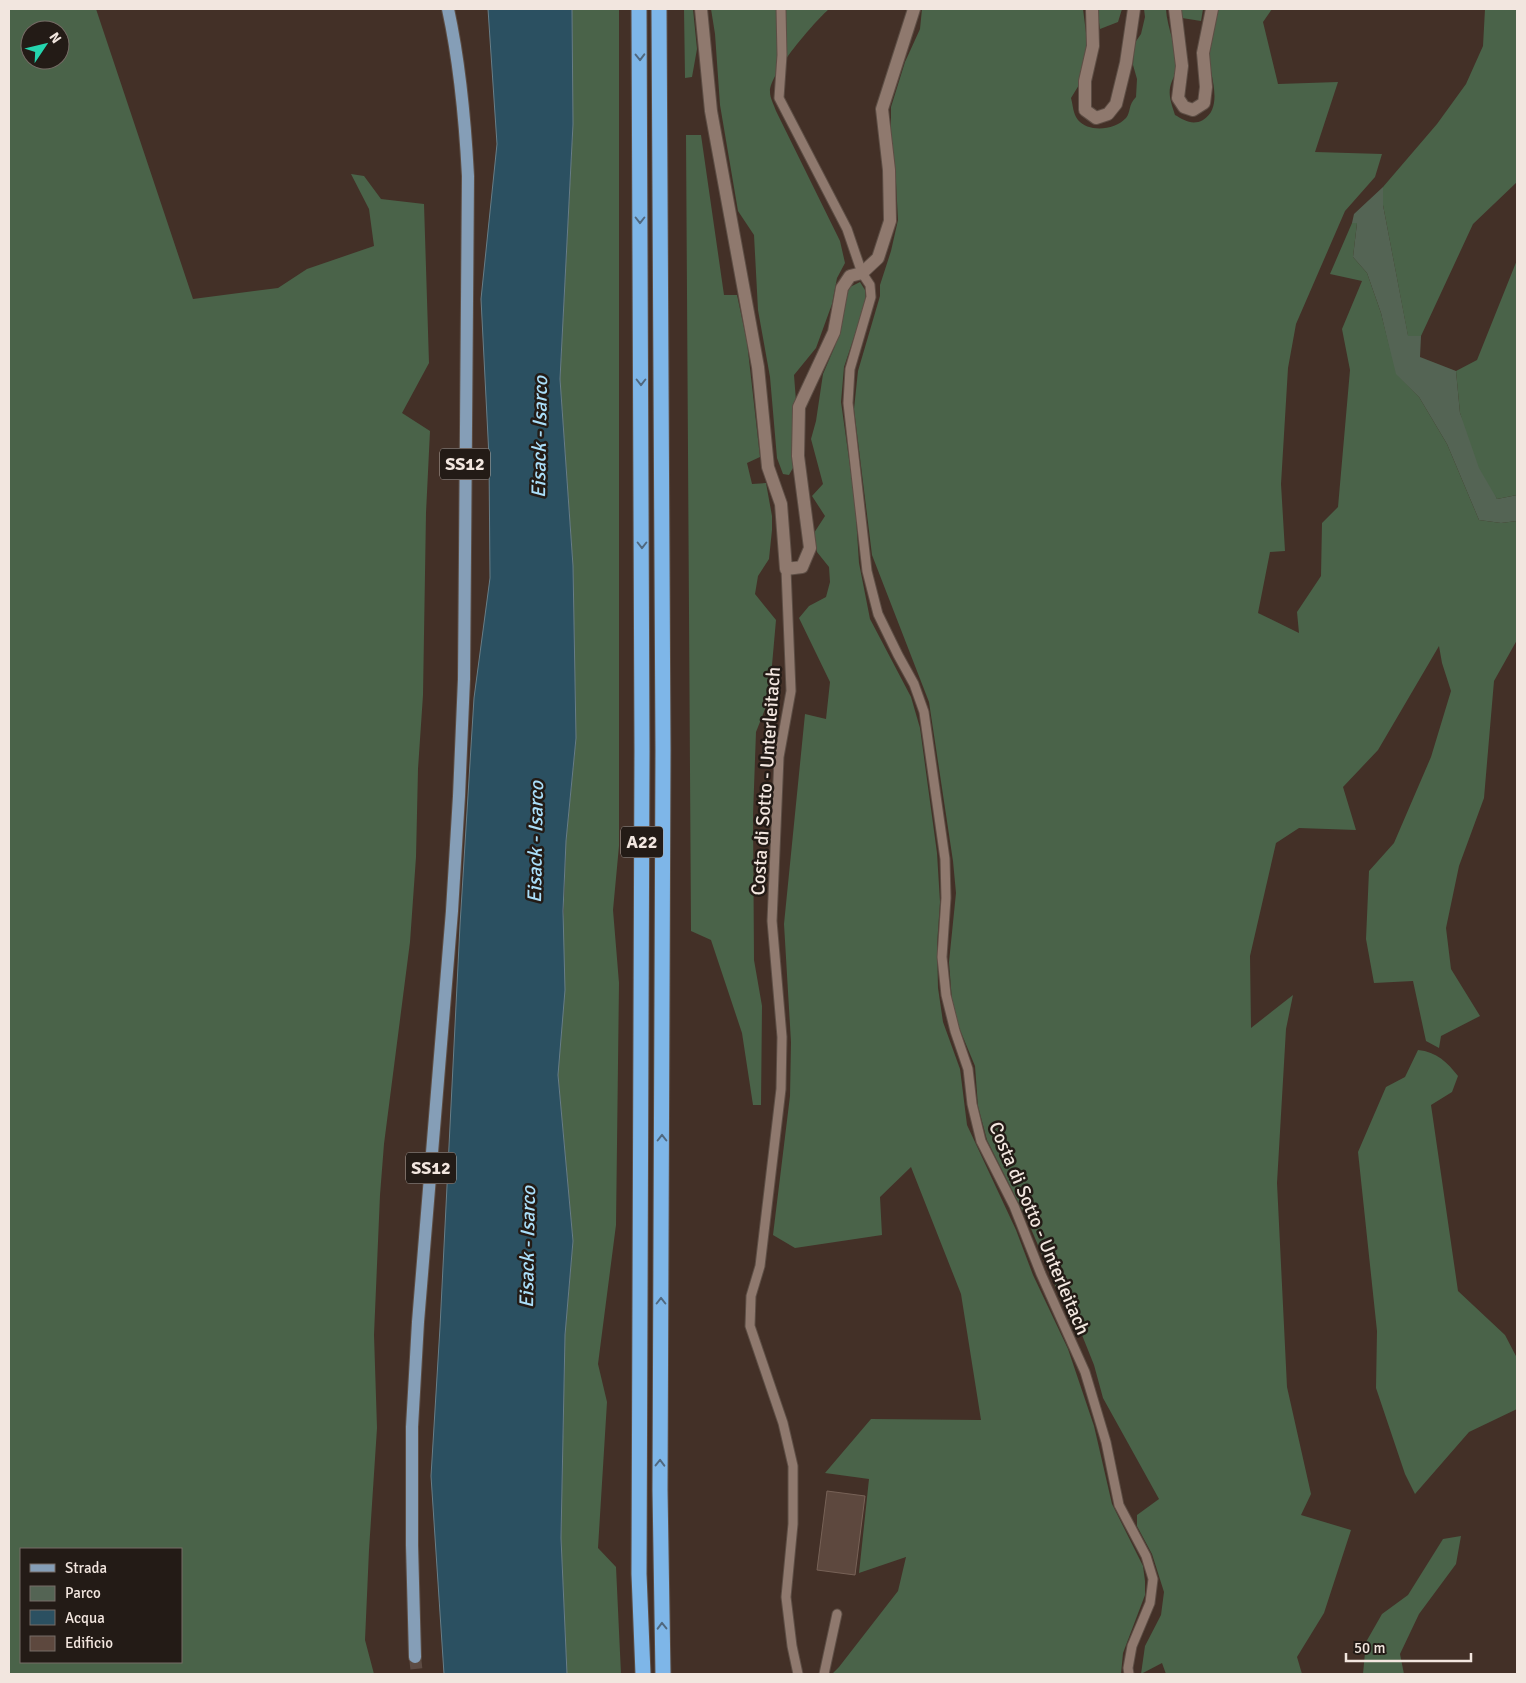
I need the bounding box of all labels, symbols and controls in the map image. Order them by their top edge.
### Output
north arrow [20,20,70,70]
text: N [45,29,65,47]
one-way arrow [634,54,645,62]
one-way arrow [635,216,645,224]
water label: Eisack - Isarco [526,374,553,498]
one-way arrow [636,379,646,387]
road number: SS12 [440,448,490,479]
one-way arrow [637,542,647,549]
street label: Costa di Sotto - Unterleitach [746,666,786,896]
water label: Eisack - Isarco [522,779,549,903]
road number: A22 [621,826,663,858]
street label: Costa di Sotto - Unterleitach [983,1118,1095,1339]
one-way arrow [657,1134,667,1142]
road number: SS12 [406,1152,456,1184]
water label: Eisack - Isarco [514,1184,541,1308]
one-way arrow [656,1296,666,1304]
one-way arrow [655,1459,665,1466]
legend [20,1548,182,1663]
text: Strada [65,1559,107,1577]
text: Parco [65,1584,101,1602]
text: Acqua [65,1609,105,1627]
one-way arrow [657,1621,667,1629]
scale bar [1346,1630,1471,1662]
text: Edificio [65,1634,113,1652]
text: 50 m [1354,1639,1385,1657]

